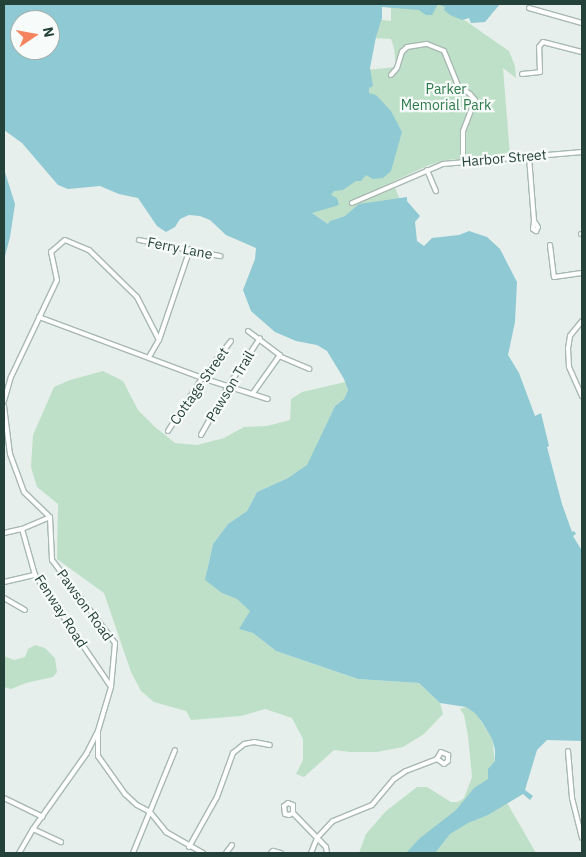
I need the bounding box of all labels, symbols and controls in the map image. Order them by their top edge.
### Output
north arrow [10,10,60,60]
text: N [39,25,59,39]
park label: Parker Memorial Park [401,81,491,114]
street label: Harbor Street [461,146,547,170]
street label: Ferry Lane [146,233,214,263]
street label: Cottage Street [166,344,232,428]
street label: Pawson Trail [202,348,258,424]
street label: Pawson Road [53,566,117,644]
street label: Fenway Road [31,571,91,651]

